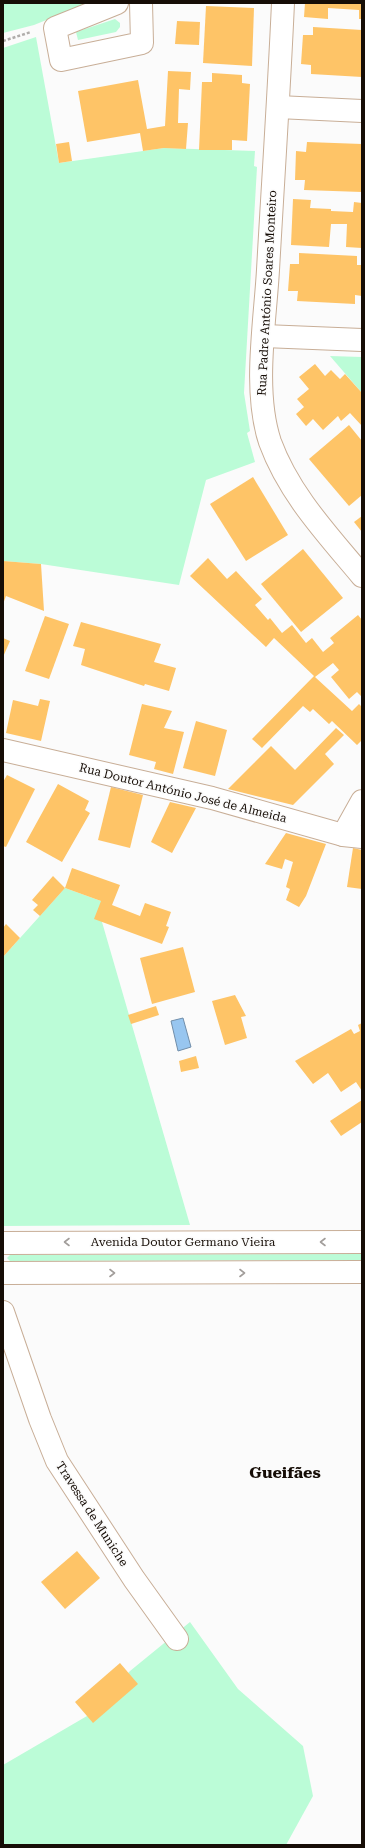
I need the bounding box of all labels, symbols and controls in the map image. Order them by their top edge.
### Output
street label: Rua Padre António Soares Monteiro [255,190,279,396]
street label: Rua Doutor António José de Almeida [78,760,289,826]
street label: Avenida Doutor Germano Vieira [91,1235,276,1249]
one-way arrow [64,1238,70,1246]
one-way arrow [320,1238,326,1246]
one-way arrow [109,1269,115,1277]
one-way arrow [239,1269,245,1277]
street label: Travessa de Muniche [53,1459,131,1569]
district label: Gueifães [249,1463,321,1482]

